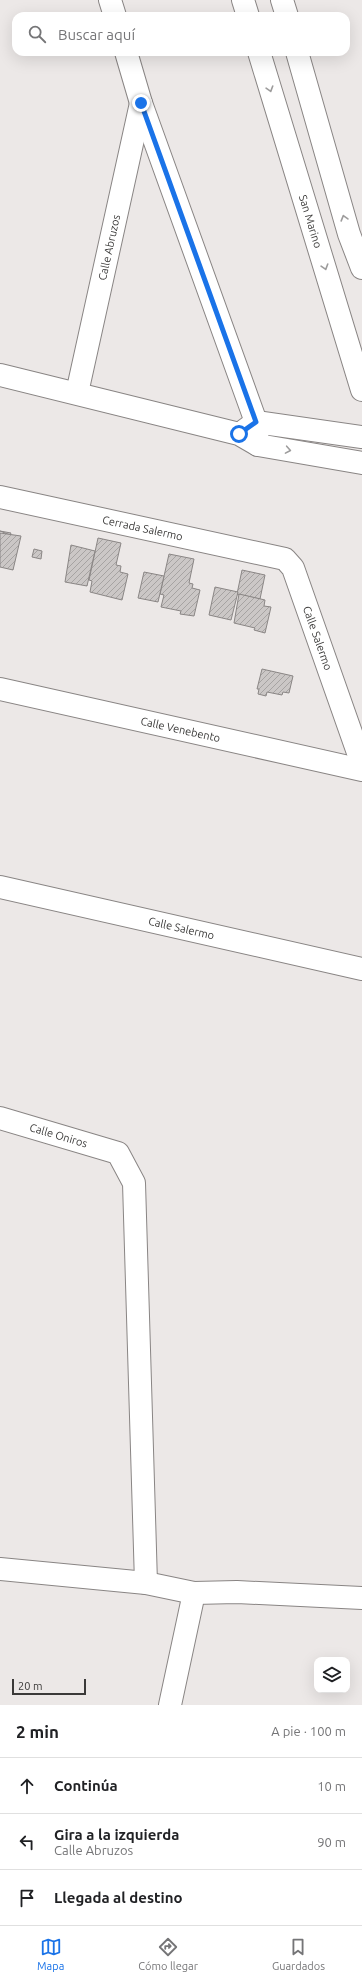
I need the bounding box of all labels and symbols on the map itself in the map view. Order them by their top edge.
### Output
one-way arrow [265,86,274,93]
route end [132,94,150,112]
street label: San Marino [297,193,324,249]
street label: Calle Abruzos [96,213,122,282]
one-way arrow [340,215,349,222]
one-way arrow [320,263,329,270]
route start [230,425,248,443]
one-way arrow [285,445,291,454]
street label: Cerrada Salermo [101,513,184,543]
street label: Calle Salermo [301,604,335,672]
street label: Calle Venebento [140,715,222,744]
street label: Calle Salermo [147,915,216,941]
street label: Calle Oniros [28,1121,89,1150]
scale bar [12,1677,86,1696]

